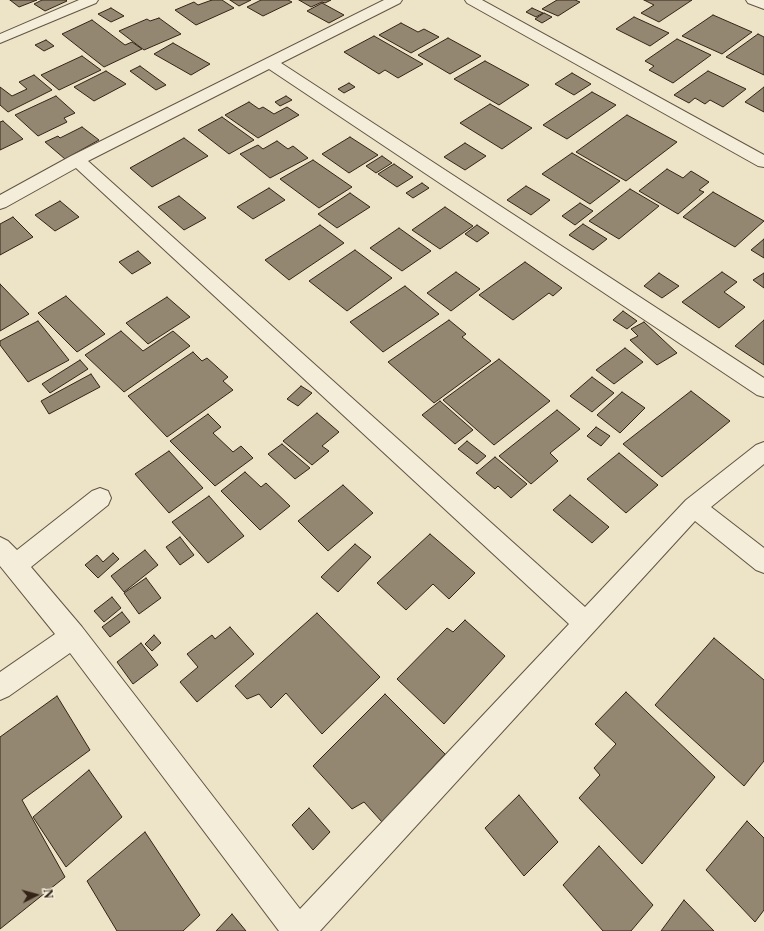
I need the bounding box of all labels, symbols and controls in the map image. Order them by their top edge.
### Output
north arrow [16,875,56,915]
text: N [40,888,55,899]

